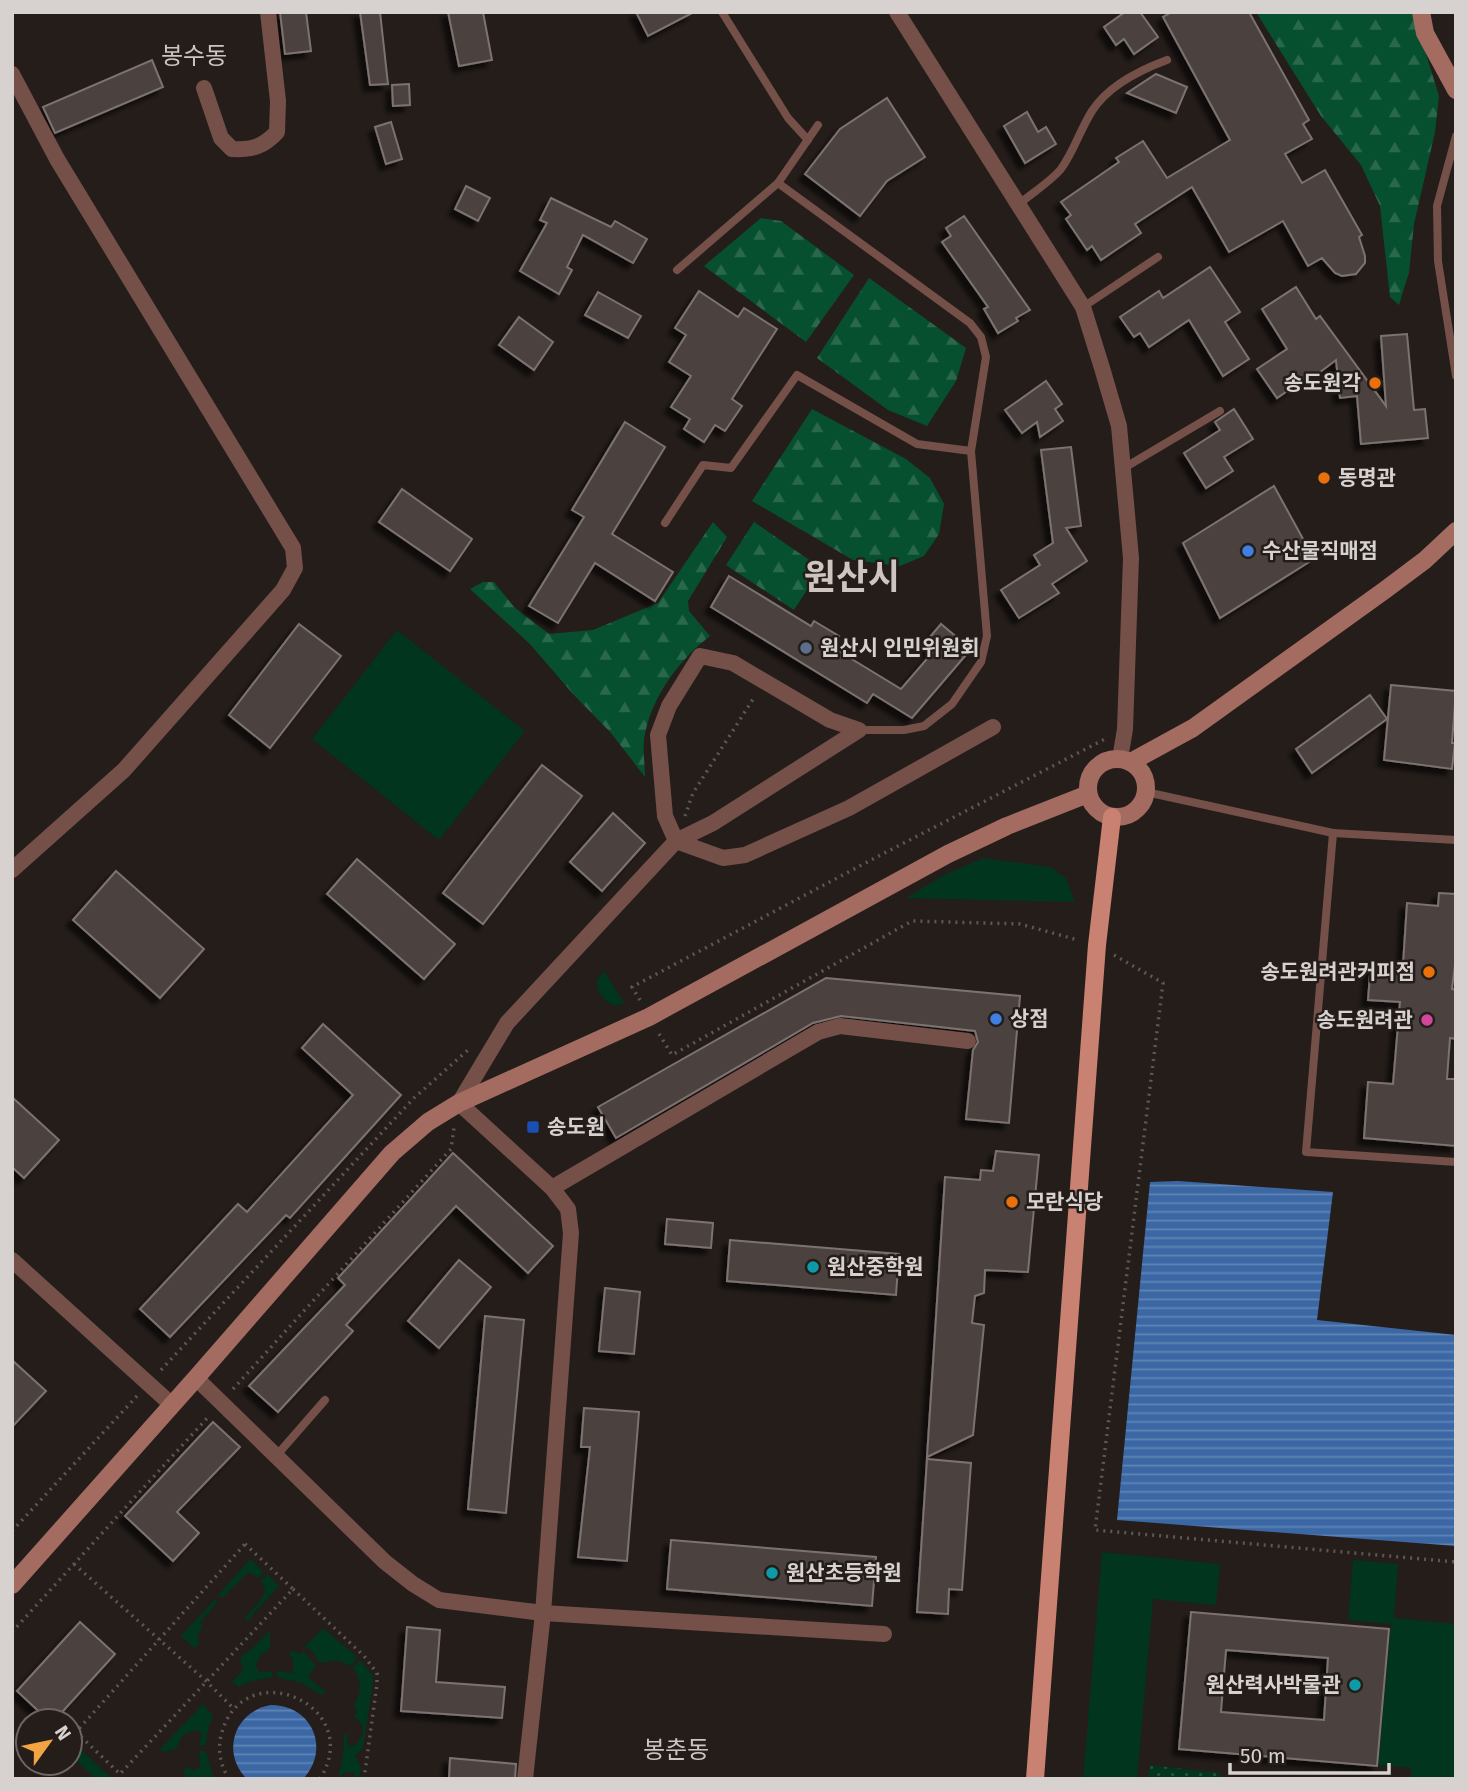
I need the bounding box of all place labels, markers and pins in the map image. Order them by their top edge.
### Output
place label: 송도원각 [1284,370,1361,396]
marker: 송도원각 [1367,375,1383,391]
place label: 동명관 [1338,465,1396,491]
marker: 동명관 [1316,470,1332,486]
place label: 수산물직매점 [1262,538,1378,564]
marker: 수산물직매점 [1240,543,1256,559]
place label: 원산시 인민위원회 [820,635,980,661]
marker: 원산시 인민위원회 [798,640,814,656]
place label: 송도원려관커피점 [1260,959,1415,985]
marker: 송도원려관커피점 [1421,964,1437,980]
place label: 상점 [1010,1006,1049,1032]
place label: 송도원려관 [1316,1007,1413,1033]
marker: 상점 [988,1011,1004,1027]
marker: 송도원려관 [1419,1012,1435,1028]
place label: 송도원 [547,1114,605,1140]
marker: 송도원 [525,1119,541,1135]
place label: 모란식당 [1026,1189,1103,1215]
marker: 모란식당 [1004,1194,1020,1210]
place label: 원산중학원 [827,1254,924,1280]
marker: 원산중학원 [805,1259,821,1275]
place label: 원산초등학원 [786,1560,902,1586]
marker: 원산초등학원 [764,1565,780,1581]
place label: 원산력사박물관 [1206,1672,1341,1698]
marker: 원산력사박물관 [1347,1677,1363,1693]

